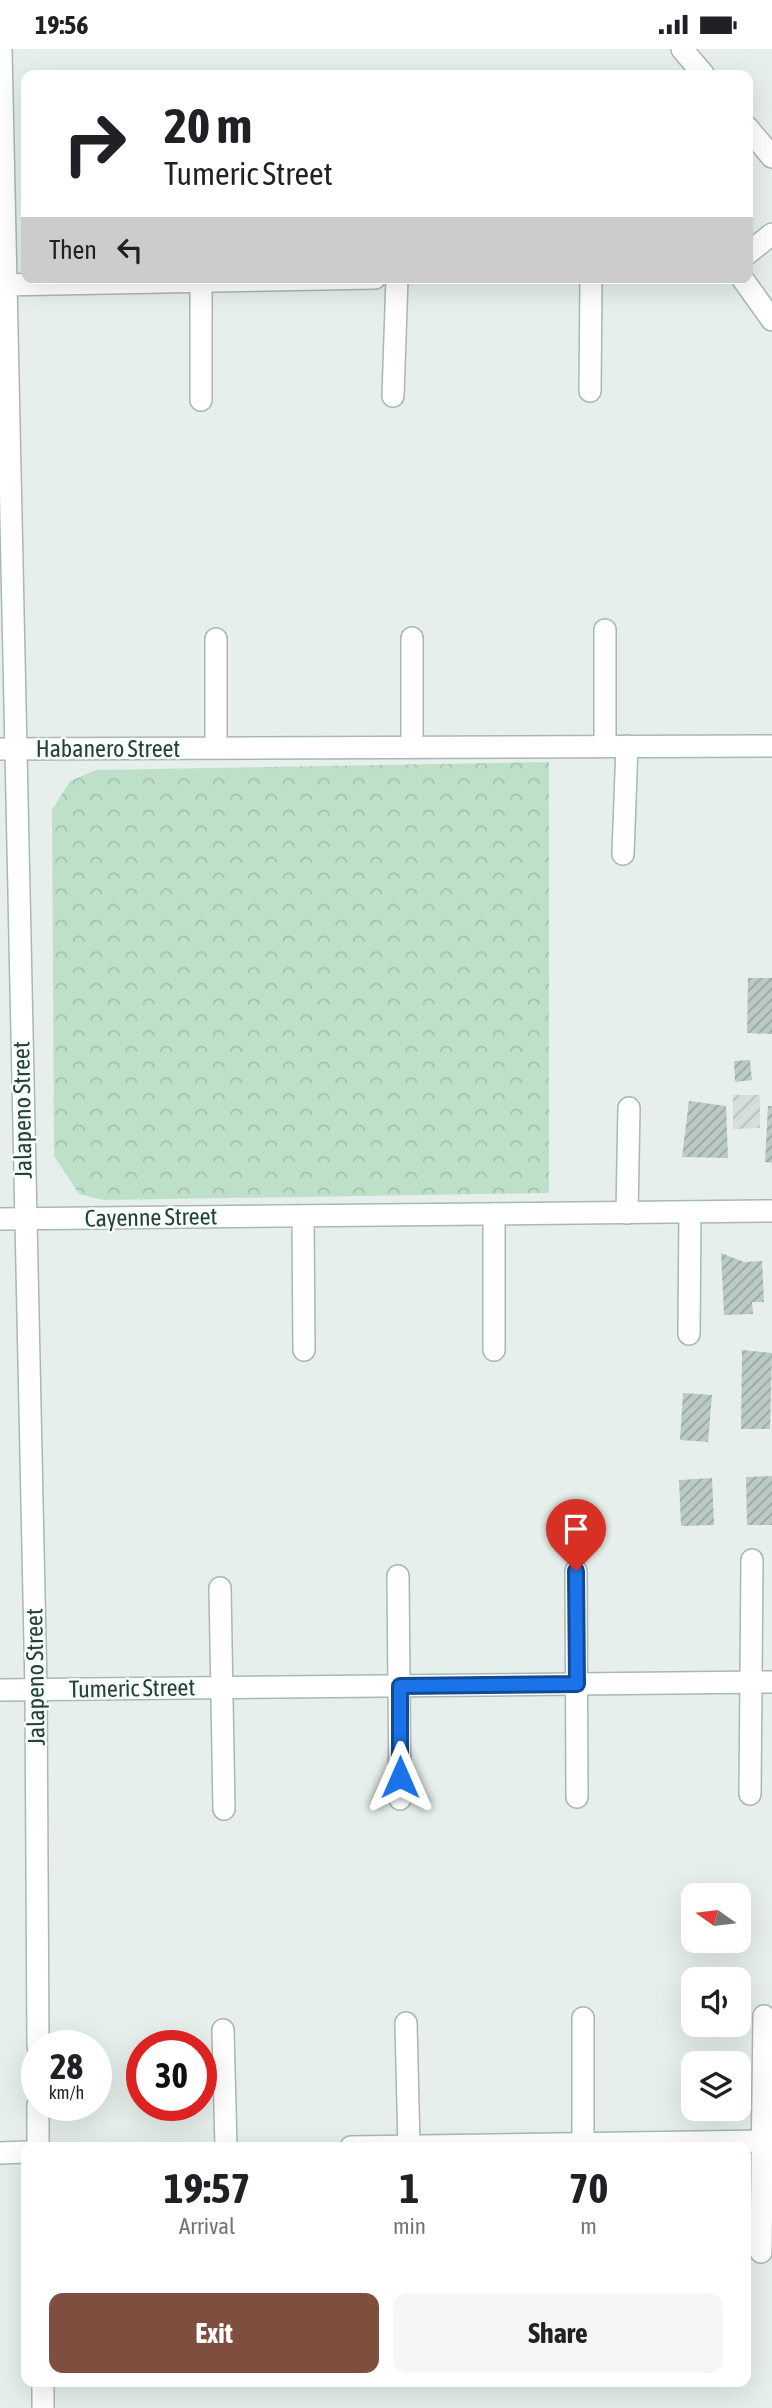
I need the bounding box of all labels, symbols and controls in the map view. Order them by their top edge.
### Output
text: 19:56 [35,10,89,40]
text: 20 m [164,97,252,153]
icon: right [49,98,140,189]
text: Tumeric Street [164,155,333,192]
icon: left [111,231,149,269]
text: Then [49,235,97,265]
street label: Habanero Street [36,735,180,762]
street label: Jalapeno Street [7,1041,37,1179]
street label: Cayenne Street [84,1202,218,1232]
pin [546,1499,606,1571]
icon: arrive [557,1510,595,1548]
street label: Jalapeno Street [20,1608,50,1746]
street label: Tumeric Street [69,1673,196,1703]
position arrow [363,1740,437,1814]
north arrow [681,1883,751,1953]
map controls [681,1883,751,2121]
button: sound [681,1967,751,2037]
speed limit sign: 30 [126,2030,217,2121]
text: 28 [50,2046,83,2086]
button: layers [681,2051,751,2121]
text: km/h [49,2082,84,2103]
text: 19:57 [164,2164,250,2212]
text: 1 [400,2164,419,2212]
text: 70 [569,2164,608,2212]
text: Arrival [179,2213,235,2239]
text: min [393,2213,426,2239]
text: m [580,2213,597,2239]
button: Exit [49,2293,379,2373]
button: Share [393,2293,723,2373]

